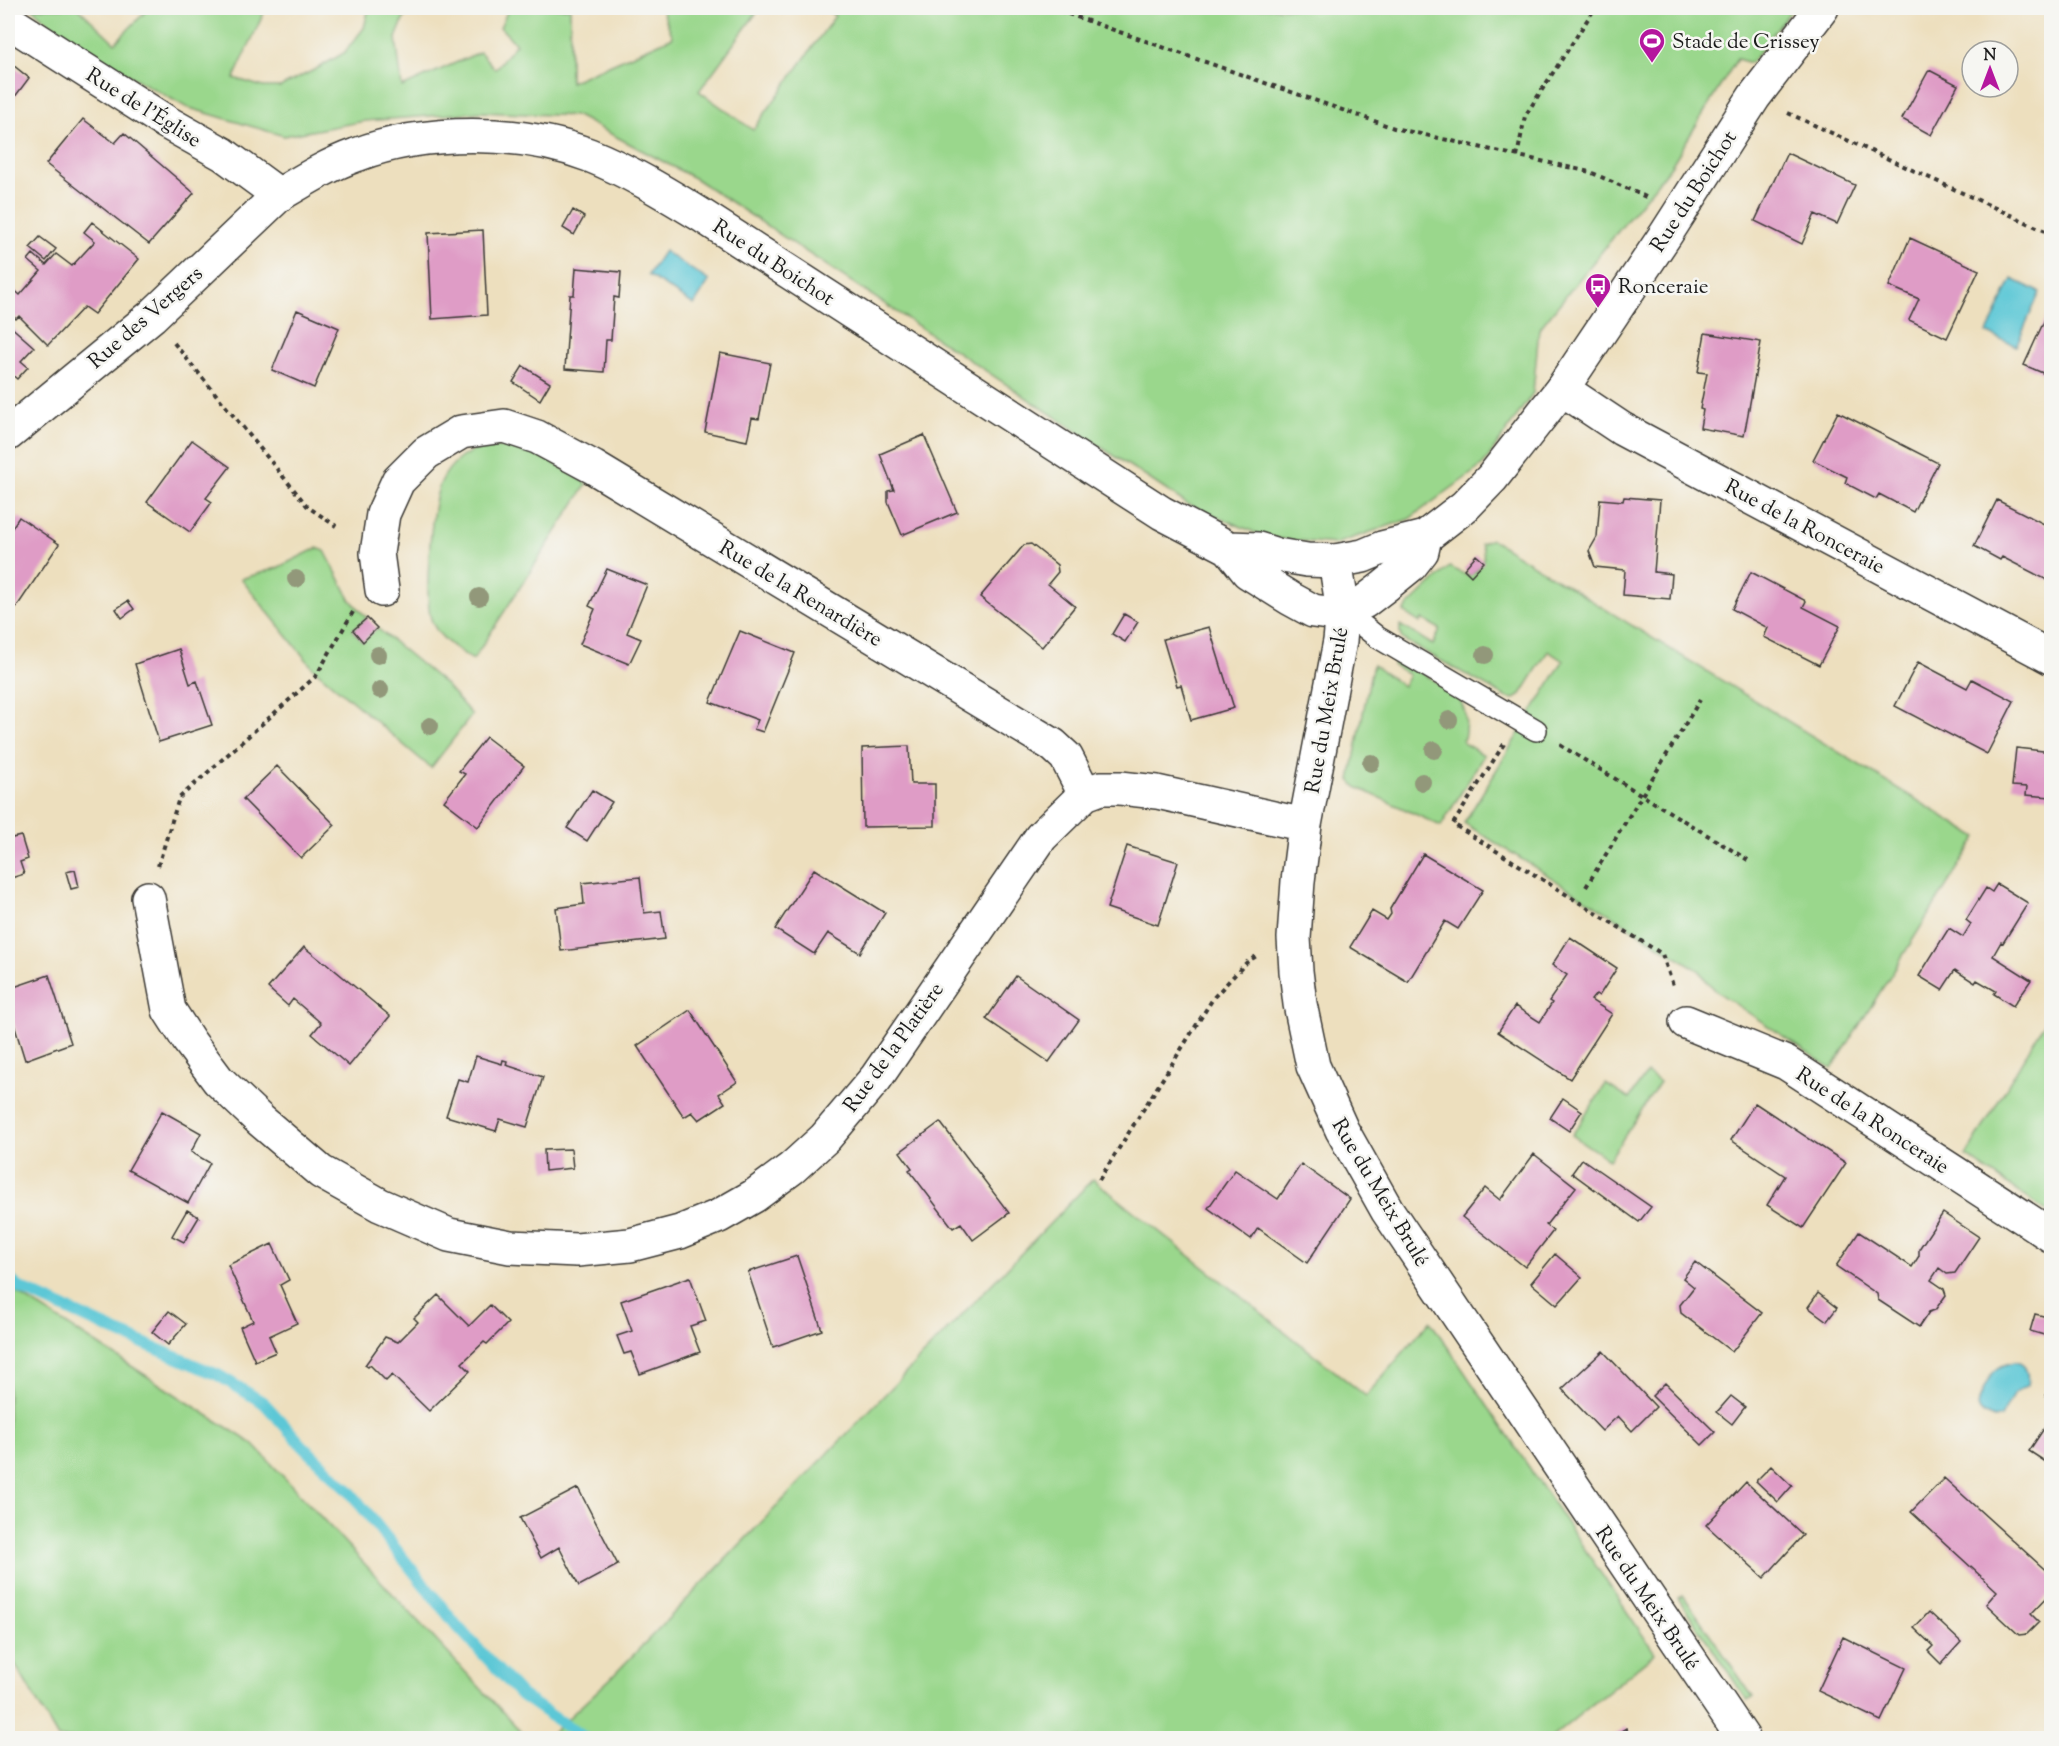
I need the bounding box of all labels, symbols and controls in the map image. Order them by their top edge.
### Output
sports icon: Stade de Crissey [1637,26,1667,64]
place label: Stade de Crissey [1672,28,1820,58]
north arrow [1960,39,2020,99]
text: N [1984,45,1997,68]
street label: Rue de l'Église [80,61,206,156]
street label: Rue du Boichot [1644,125,1745,259]
street label: Rue du Boichot [706,213,840,314]
street label: Rue des Vergers [82,260,210,377]
bus stop icon: Ronceraie [1583,271,1613,309]
place label: Ronceraie [1618,273,1709,303]
street label: Rue de la Ronceraie [1719,473,1889,583]
street label: Rue de la Renardière [713,534,887,655]
street label: Rue du Meix Brulé [1299,625,1357,796]
street label: Rue de la Platière [837,977,952,1119]
street label: Rue de la Ronceraie [1789,1061,1954,1183]
street label: Rue du Meix Brulé [1323,1113,1436,1273]
street label: Rue du Meix Brulé [1587,1521,1706,1677]

